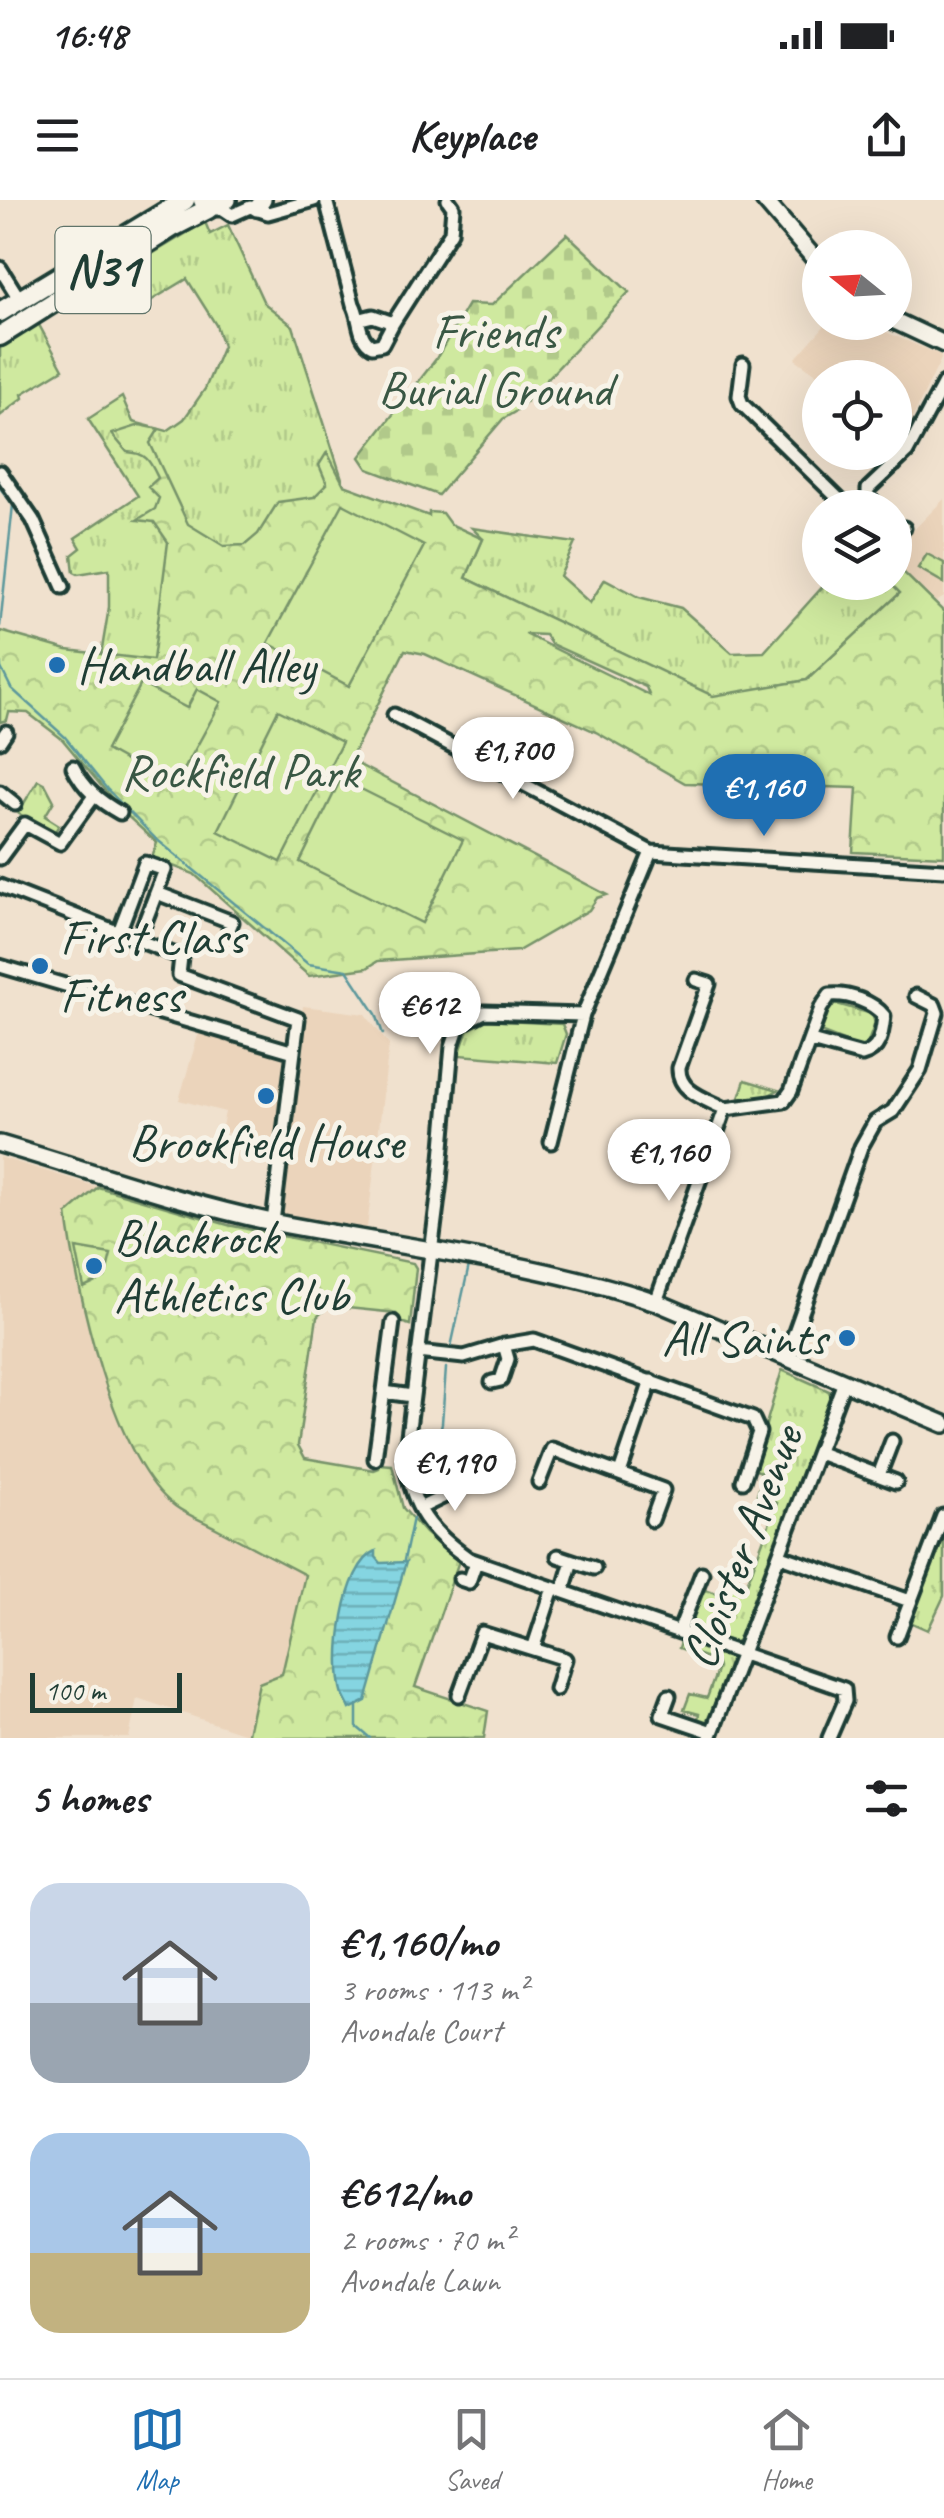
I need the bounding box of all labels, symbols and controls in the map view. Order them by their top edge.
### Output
text: 16:48 [50,12,127,59]
text: Keyplace [409,107,535,164]
icon: menu [30,108,85,163]
icon: share [859,108,914,163]
road number: N31 [56,227,150,313]
north arrow [802,230,912,340]
map controls [802,230,912,600]
park label: Friends Burial Ground [378,300,619,421]
button: locate [802,360,912,470]
button: layers [802,490,912,600]
place label: Handball Alley [77,634,318,697]
marker: Handball Alley [46,654,68,676]
pin: €1,700 [432,717,594,802]
text: €1,700 [474,729,552,770]
park label: Rockfield Park [121,740,362,803]
pin: €1,160 [683,754,845,839]
text: €1,160 [724,766,804,807]
place label: First Class Fitness [60,906,249,1027]
marker: First Class Fitness [29,955,51,977]
pin: €612 [371,972,489,1057]
text: €612 [401,984,459,1025]
marker: Brookfield House [255,1085,277,1107]
place label: Brookfield House [129,1111,406,1174]
pin: €1,160 [588,1119,750,1204]
text: €1,160 [629,1131,709,1172]
place label: Blackrock Athletics Club [114,1206,351,1327]
marker: Blackrock Athletics Club [83,1255,105,1277]
place label: All Saints [662,1307,831,1370]
marker: All Saints [836,1327,858,1349]
street label: Cloister Avenue [667,1414,818,1677]
pin: €1,190 [374,1429,536,1514]
text: €1,190 [416,1441,494,1482]
scale bar [30,1668,182,1712]
text: 100 m [45,1673,105,1708]
icon: filters [859,1771,914,1826]
text: 5 homes [30,1772,148,1825]
text: €1,160/mo [340,1916,498,1969]
icon: home [110,1923,230,2043]
text: 3 rooms · 113 m² [340,1969,527,2010]
text: Avondale Court [340,2010,502,2051]
text: €612/mo [340,2166,470,2219]
icon: home [110,2173,230,2293]
text: 2 rooms · 70 m² [340,2219,513,2260]
text: Avondale Lawn [340,2260,500,2301]
tab: Map [130,2402,185,2497]
tab: Saved [444,2402,499,2497]
tab: Home [759,2402,814,2497]

